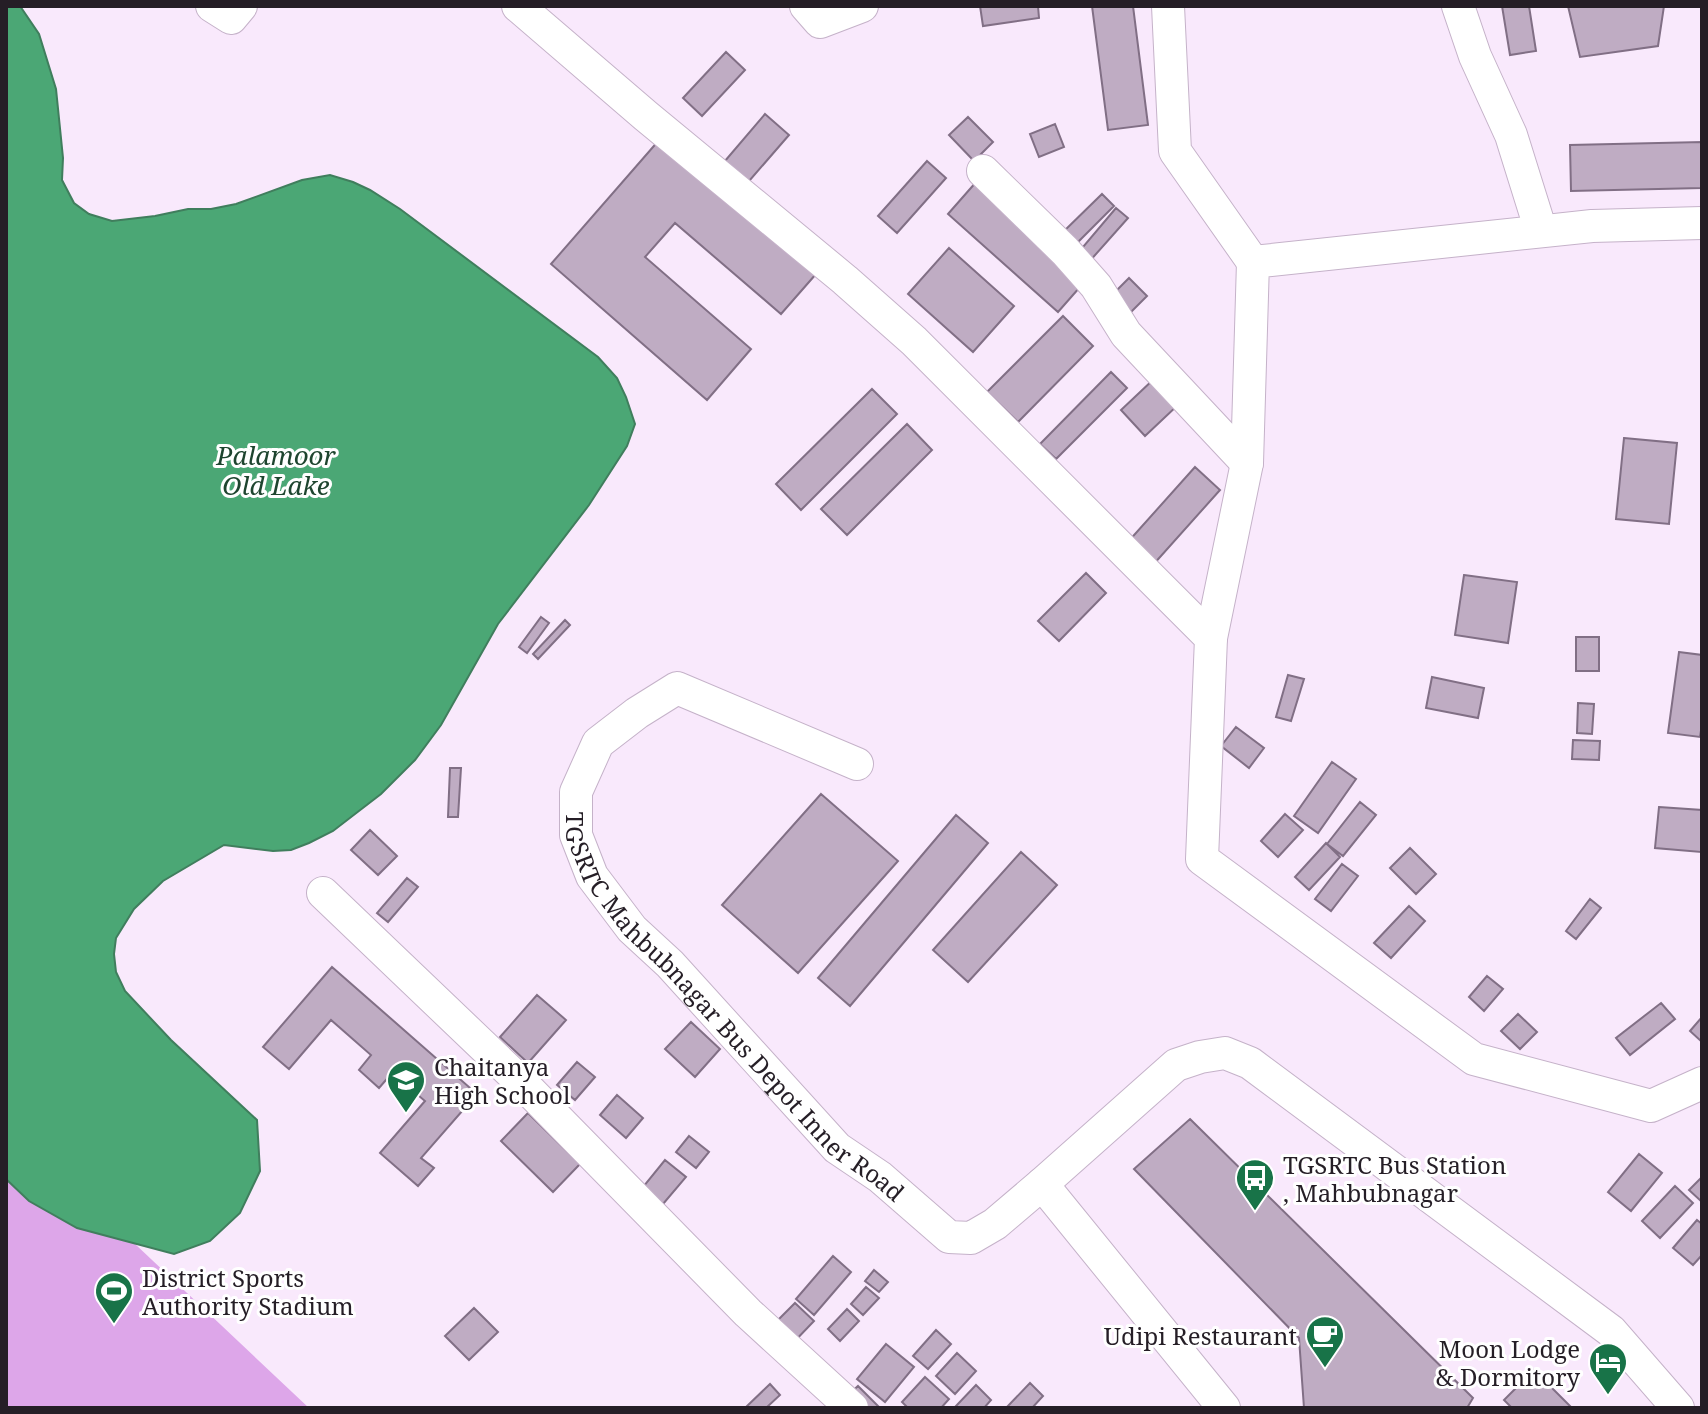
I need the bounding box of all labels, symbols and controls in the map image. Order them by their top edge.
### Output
water label: Palamoor Old Lake [215,437,337,503]
street label: TGSRTC Mahbubnagar Bus Depot Inner Road [560,812,912,1208]
place label: Chaitanya High School [434,1050,571,1111]
school or university icon: Chaitanya High School [385,1059,427,1114]
place label: TGSRTC Bus Station , Mahbubnagar [1283,1148,1506,1209]
bus stop icon: TGSRTC Bus Station , Mahbubnagar [1234,1157,1276,1212]
place label: District Sports Authority Stadium [142,1261,354,1322]
sports icon: District Sports Authority Stadium [93,1270,135,1325]
cafe icon: Udipi Restaurant [1304,1314,1346,1369]
place label: Udipi Restaurant [1104,1319,1297,1352]
place label: Moon Lodge & Dormitory [1436,1332,1580,1393]
hotel icon: Moon Lodge & Dormitory [1587,1341,1629,1396]

